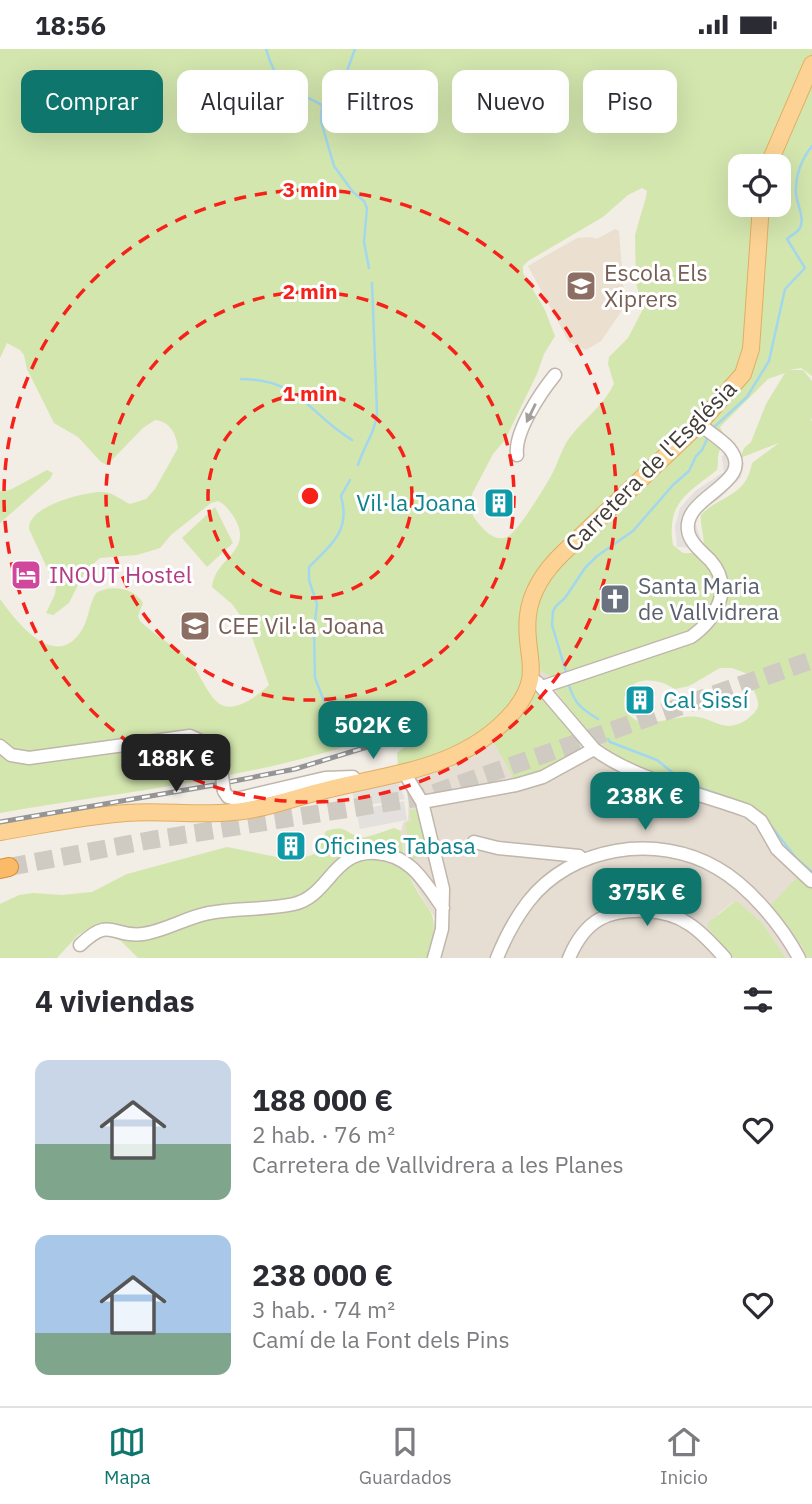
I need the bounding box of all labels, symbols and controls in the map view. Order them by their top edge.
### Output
text: 18:56 [35,8,106,42]
chip: Comprar [21,70,163,133]
chip: Alquilar [177,70,308,133]
chip: Filtros [322,70,438,133]
chip: Nuevo [452,70,569,133]
chip: Piso [583,70,677,133]
map controls [728,154,791,217]
button: locate [728,154,791,217]
text: 3 min [283,175,337,203]
place label: Escola Els Xiprers [604,257,708,313]
school or university icon: Escola Els Xiprers [564,269,598,303]
text: 2 min [283,277,337,305]
street label: Carretera de l'Església [558,373,742,557]
text: 1 min [283,379,337,407]
one-way arrow [525,403,536,423]
centre of rings [298,484,322,508]
building icon: Vil·la Joana [482,486,516,520]
place label: Vil·la Joana [356,487,476,517]
hotel icon: INOUT Hostel [9,558,43,592]
place label: INOUT Hostel [49,559,192,589]
place label: Santa Maria de Vallvidrera [638,570,779,626]
church icon: Santa Maria de Vallvidrera [598,582,632,616]
school or university icon: CEE Vil·la Joana [178,609,212,643]
place label: CEE Vil·la Joana [218,610,384,640]
building icon: Cal Sissí [623,683,657,717]
place label: Cal Sissí [663,684,749,714]
pin: 502K € [316,701,430,761]
text: 502K € [334,709,412,739]
pin: 188K € [119,735,233,794]
text: 188K € [137,742,215,772]
pin: 238K € [588,773,702,832]
text: 238K € [606,780,684,810]
building icon: Oficines Tabasa [274,829,308,863]
place label: Oficines Tabasa [314,830,476,860]
pin: 375K € [590,869,704,928]
text: 375K € [608,876,686,906]
text: 4 viviendas [35,981,195,1020]
icon: filters [739,981,777,1019]
text: 188 000 € [252,1080,393,1119]
icon: home [91,1088,175,1172]
icon: heart [739,1111,777,1149]
text: 2 hab. · 76 m² [252,1119,395,1149]
text: Carretera de Vallvidrera a les Planes [252,1149,624,1179]
text: 238 000 € [252,1255,393,1294]
icon: home [91,1263,175,1347]
icon: heart [739,1286,777,1324]
text: 3 hab. · 74 m² [252,1294,395,1324]
text: Camí de la Font dels Pins [252,1324,510,1354]
tab: Mapa [104,1423,151,1489]
tab: Guardados [359,1423,452,1489]
tab: Inicio [660,1423,708,1489]

